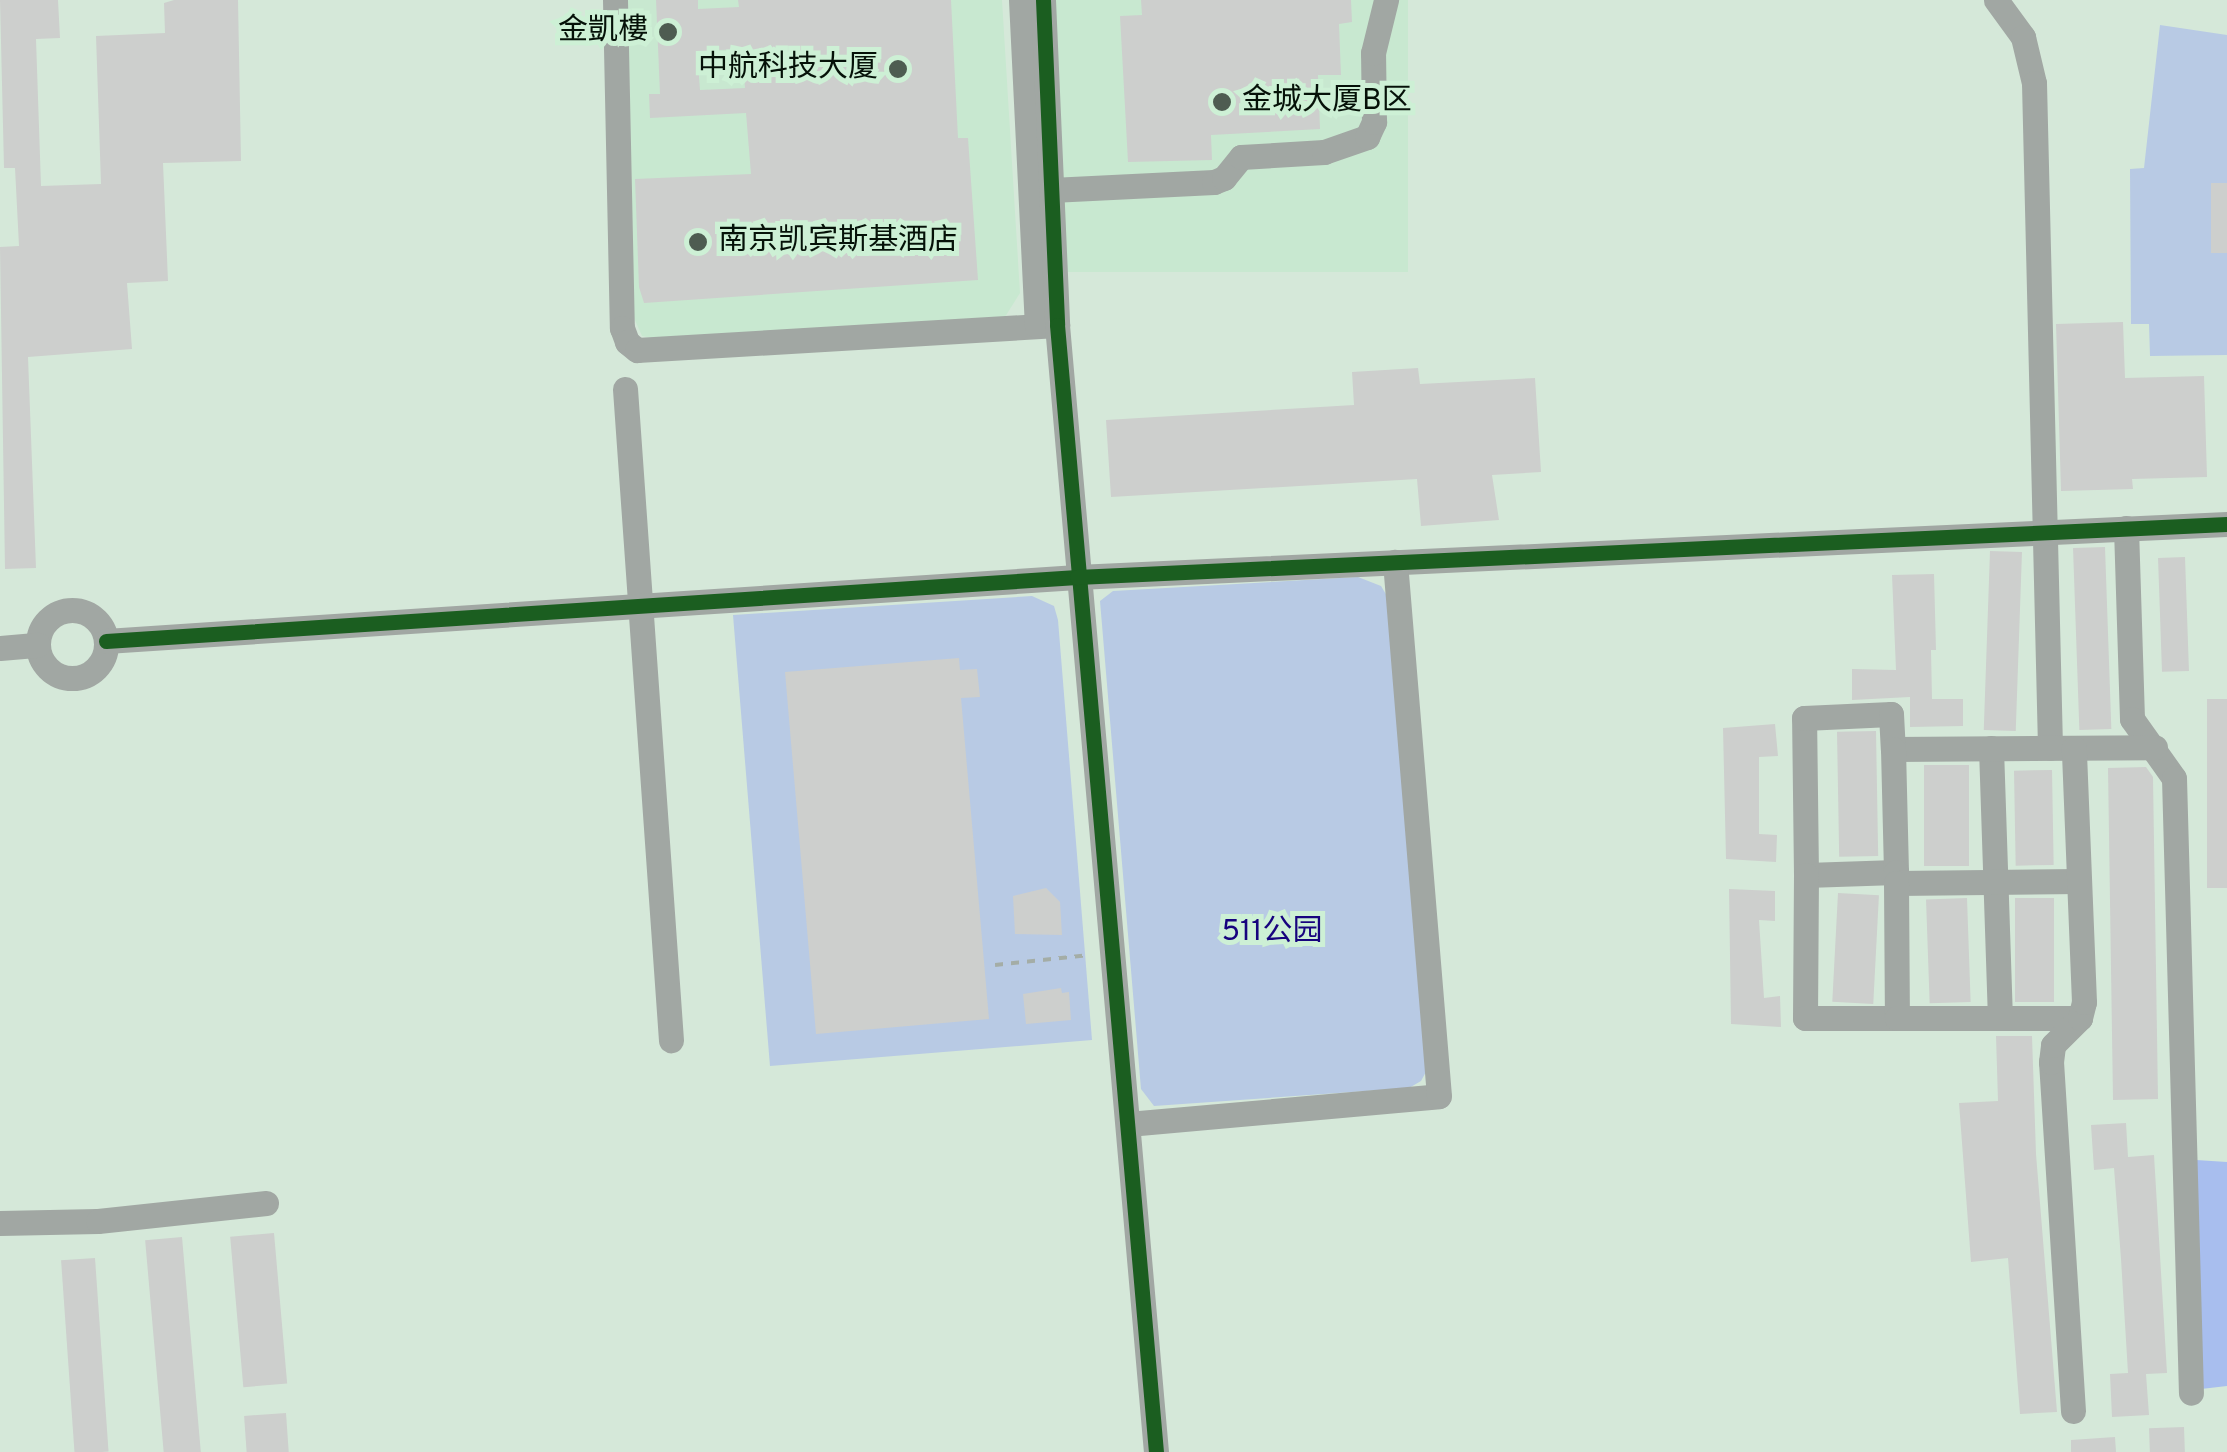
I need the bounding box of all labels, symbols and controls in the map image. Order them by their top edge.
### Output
place label: 金凱樓 [558,14,648,50]
marker: 金凱樓 [657,21,679,43]
place label: 中航科技大厦 [698,51,878,87]
marker: 中航科技大厦 [887,58,909,80]
place label: 金城大厦B区 [1242,84,1412,120]
marker: 金城大厦B区 [1211,91,1233,113]
place label: 南京凯宾斯基酒店 [718,224,958,260]
marker: 南京凯宾斯基酒店 [687,231,709,253]
park label: 511公园 [1221,915,1323,951]

